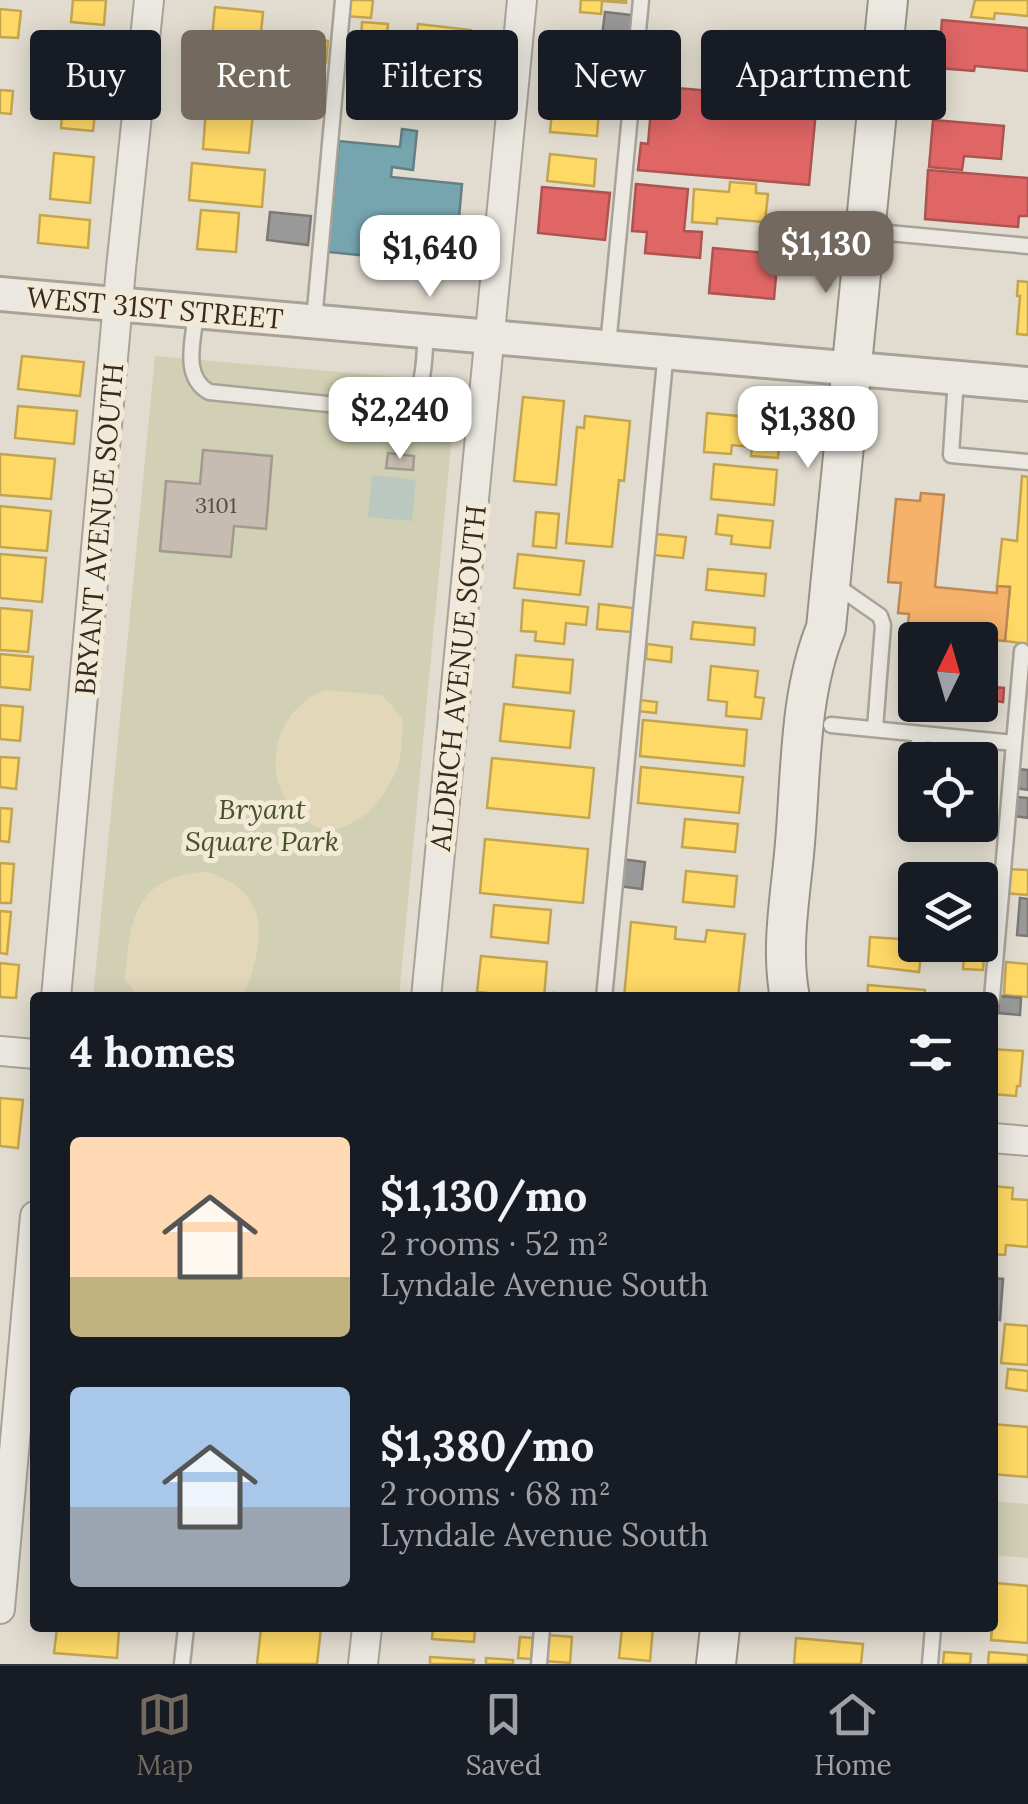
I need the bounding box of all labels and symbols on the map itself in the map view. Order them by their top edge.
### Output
pin: $1,130 [745,211,907,296]
pin: $1,640 [349,215,511,300]
street label: WEST 31ST STREET [25,279,285,337]
street label: BRYANT AVENUE SOUTH [67,361,131,697]
pin: $2,240 [319,377,481,462]
pin: $1,380 [727,386,889,471]
house number: 3101 [195,491,237,519]
street label: ALDRICH AVENUE SOUTH [422,503,494,854]
north arrow [898,622,998,722]
park label: Bryant Square Park [185,791,339,859]

